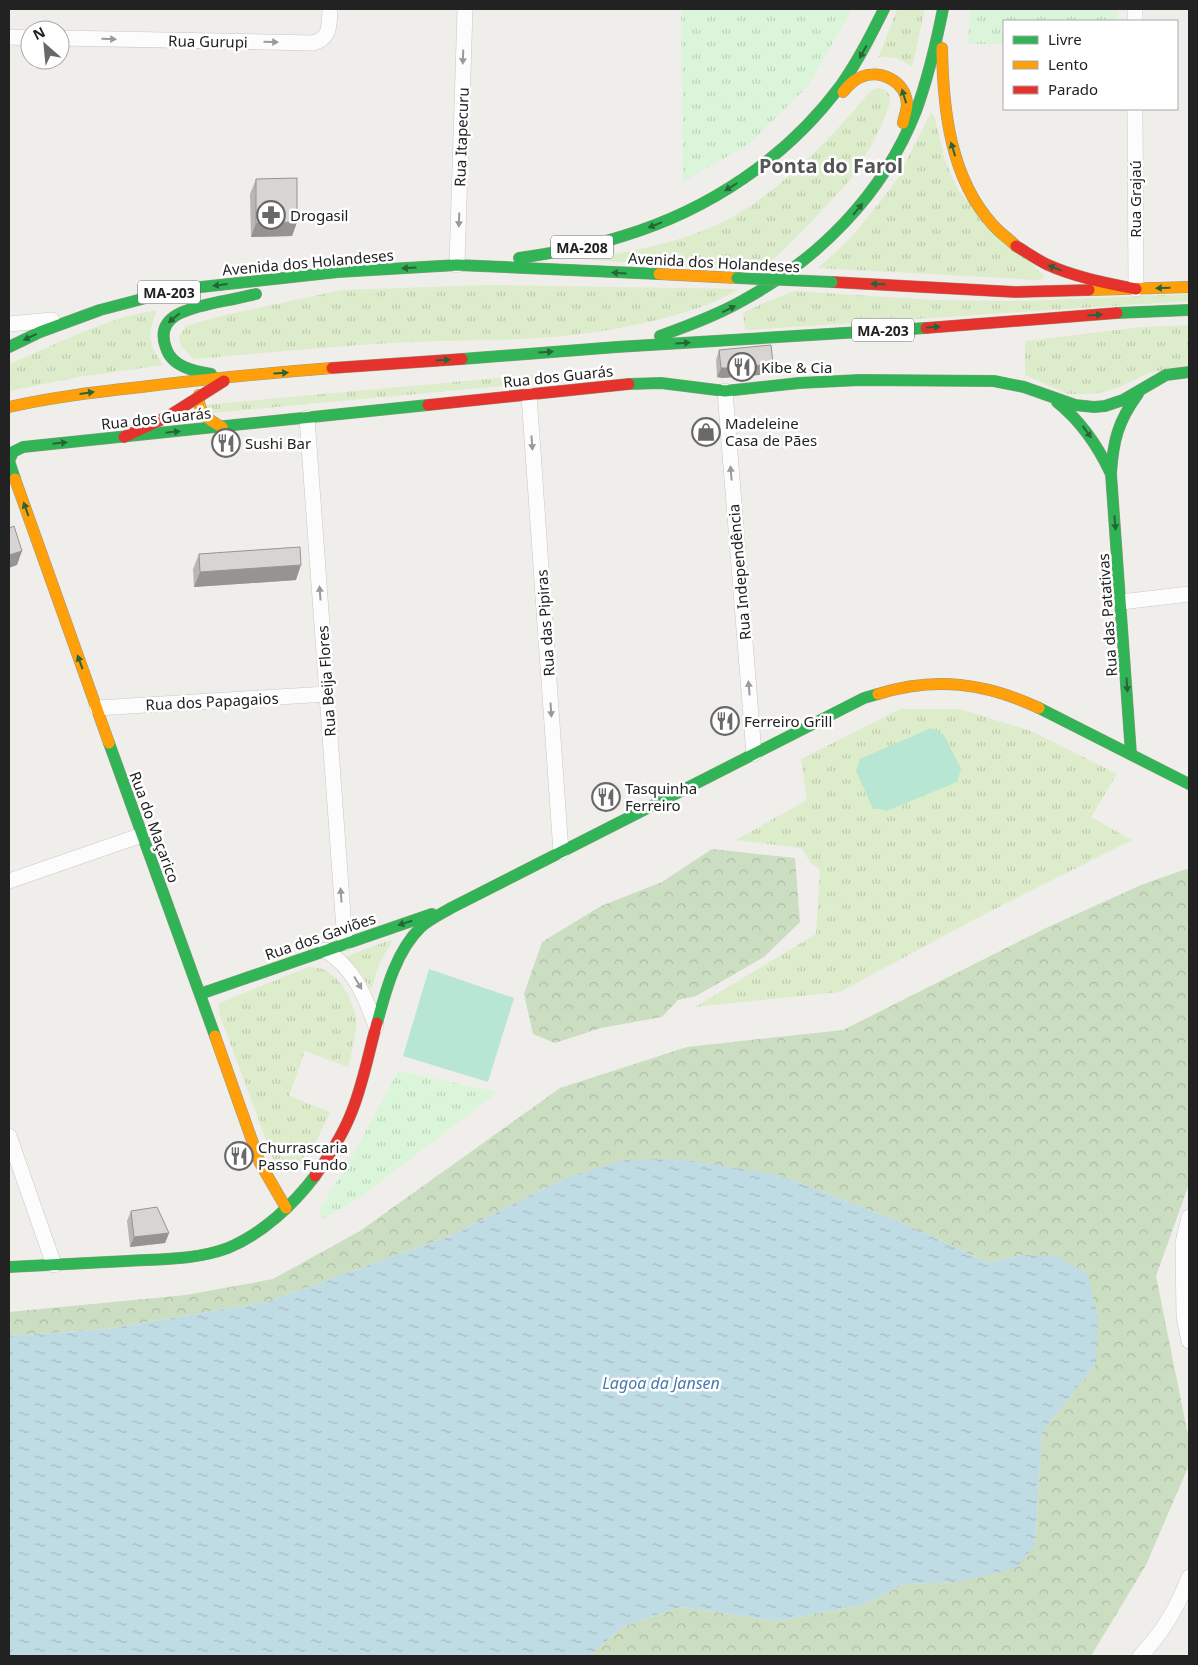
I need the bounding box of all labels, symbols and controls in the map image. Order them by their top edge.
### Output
north arrow [20,20,70,70]
legend [1003,20,1178,110]
text: N [29,22,48,44]
text: Livre [1048,29,1082,49]
street label: Rua Gurupi [168,30,248,52]
one-way arrow [101,35,117,43]
one-way arrow [263,38,279,46]
one-way arrow [858,46,867,59]
one-way arrow [459,50,467,66]
text: Lento [1048,54,1088,74]
text: Parado [1048,79,1098,99]
street label: Rua Itapecuru [449,87,473,187]
one-way arrow [900,88,908,103]
one-way arrow [949,142,957,157]
district label: Ponta do Farol [759,152,903,179]
street label: Rua Grajaú [1125,160,1145,238]
one-way arrow [724,182,738,192]
pharmacy icon: Drogasil [256,200,286,230]
one-way arrow [852,202,863,215]
place label: Drogasil [290,205,349,225]
one-way arrow [455,212,463,228]
one-way arrow [648,222,663,229]
road number: MA-208 [551,236,613,258]
street label: Avenida dos Holandeses [221,245,395,279]
street label: Avenida dos Holandeses [628,248,800,276]
one-way arrow [1048,263,1062,271]
one-way arrow [400,264,416,272]
one-way arrow [610,268,626,276]
road number: MA-203 [138,280,200,304]
one-way arrow [870,280,886,288]
one-way arrow [211,281,227,289]
one-way arrow [1154,285,1170,293]
one-way arrow [722,305,736,313]
one-way arrow [1087,311,1103,319]
one-way arrow [167,312,180,323]
road number: MA-203 [852,318,914,342]
one-way arrow [925,323,941,331]
one-way arrow [23,333,37,341]
one-way arrow [675,338,691,346]
one-way arrow [538,348,554,356]
restaurant icon: Kibe & Cia [727,352,757,382]
one-way arrow [435,356,451,364]
place label: Kibe & Cia [761,357,832,377]
street label: Rua dos Guarás [502,360,614,392]
one-way arrow [273,368,289,376]
one-way arrow [80,389,96,397]
street label: Rua dos Guarás [100,402,212,434]
place label: Madeleine Casa de Pães [725,413,817,450]
shop icon: Madeleine Casa de Pães [691,417,721,447]
one-way arrow [1081,425,1091,438]
one-way arrow [165,428,181,436]
restaurant icon: Sushi Bar [211,428,241,458]
place label: Sushi Bar [245,433,311,453]
one-way arrow [529,436,537,452]
one-way arrow [52,439,68,447]
one-way arrow [727,465,735,481]
one-way arrow [21,501,29,516]
street label: Rua Independência [723,503,755,641]
one-way arrow [1111,515,1119,531]
street label: Rua das Patativas [1093,553,1121,677]
street label: Rua das Pipiras [531,569,559,677]
one-way arrow [315,585,323,601]
street label: Rua Beija Flores [312,625,340,737]
one-way arrow [76,654,84,669]
one-way arrow [1123,677,1131,693]
one-way arrow [744,679,752,695]
street label: Rua dos Papagaios [145,688,279,714]
one-way arrow [547,703,555,719]
restaurant icon: Ferreiro Grill [710,706,740,736]
place label: Ferreiro Grill [744,711,832,731]
street label: Rua do Maçarico [126,769,184,885]
place label: Tasquinha Ferreiro [625,778,697,815]
restaurant icon: Tasquinha Ferreiro [591,782,621,812]
one-way arrow [337,886,345,902]
street label: Rua dos Gaviões [262,908,378,964]
one-way arrow [397,919,412,927]
one-way arrow [353,977,362,990]
place label: Churrascaria Passo Fundo [258,1137,348,1174]
restaurant icon: Churrascaria Passo Fundo [224,1141,254,1171]
water label: Lagoa da Jansen [602,1372,720,1394]

